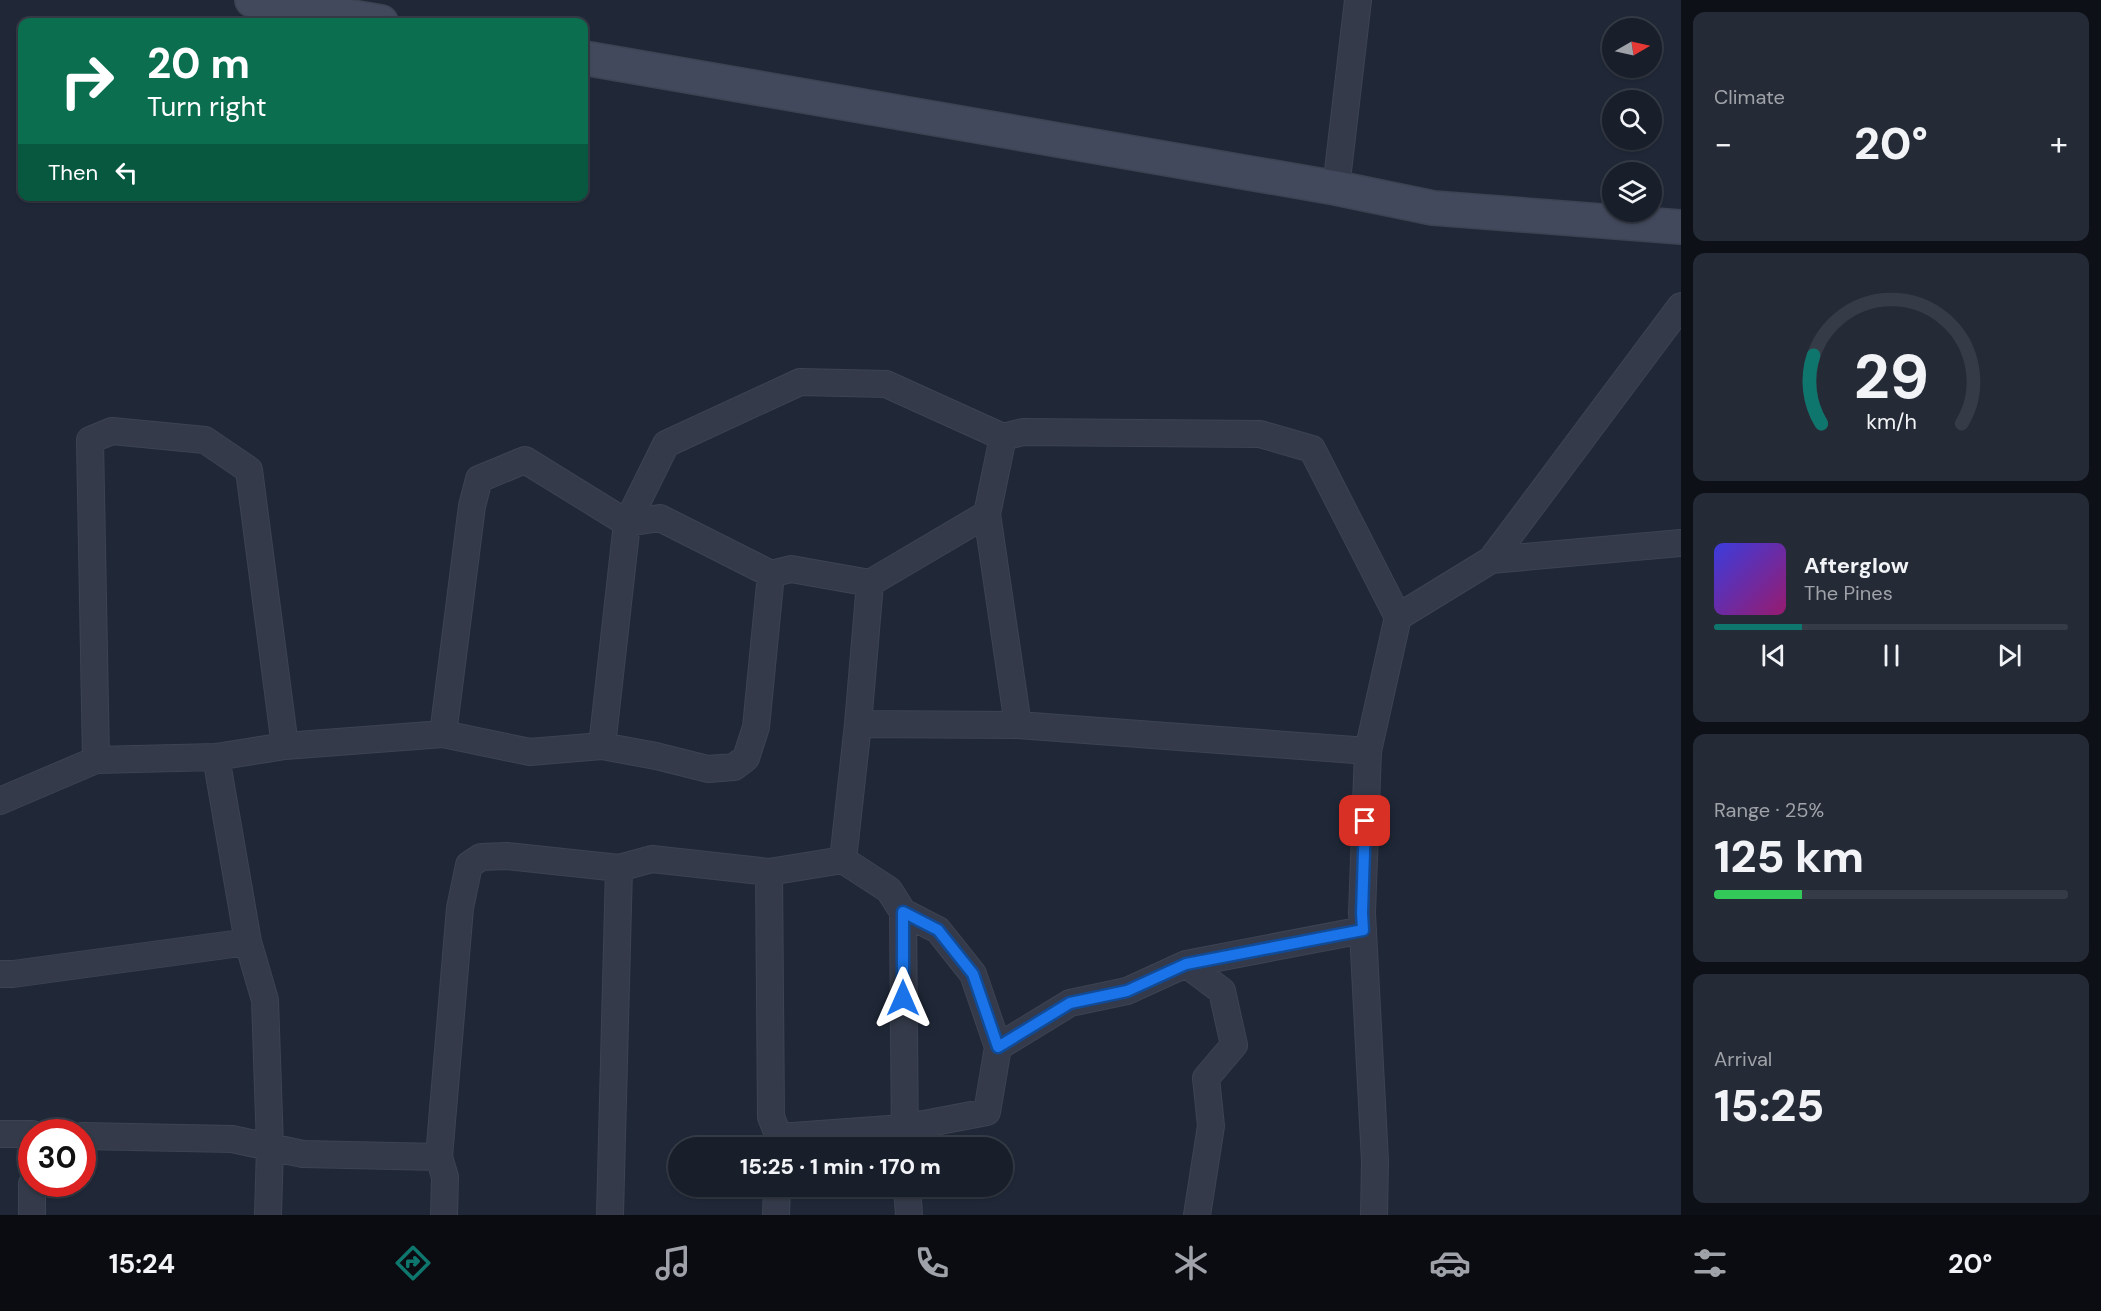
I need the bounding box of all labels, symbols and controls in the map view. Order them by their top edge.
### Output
north arrow [1602,18,1662,78]
map controls [1602,18,1662,222]
text: 20 m [147,36,250,91]
icon: right [48,42,126,120]
text: Climate [1714,84,1785,110]
text: Turn right [147,89,267,124]
button: search [1602,90,1662,150]
text: 20° [1854,114,1928,173]
text: − [1714,122,1732,165]
text: + [2050,122,2068,165]
icon: left [110,156,143,189]
text: Then [48,158,98,187]
button: layers [1602,162,1662,222]
text: 29 [1853,336,1929,417]
text: km/h [1866,408,1916,436]
text: Afterglow [1804,551,1909,580]
text: The Pines [1804,580,1893,606]
icon: previous [1757,639,1790,672]
icon: pause [1875,639,1908,672]
icon: next [1993,639,2026,672]
pin [1339,795,1390,846]
text: Range · 25% [1714,797,1824,823]
icon: arrive [1348,804,1381,837]
text: 125 km [1714,827,1864,886]
position arrow [871,966,935,1030]
text: Arrival [1714,1046,1772,1072]
text: 15:25 [1714,1076,1824,1135]
speed limit sign: 30 [18,1119,96,1197]
text: 15:25 · 1 min · 170 m [740,1152,941,1181]
icon: directions [392,1242,434,1284]
icon: music [652,1242,694,1284]
icon: phone [911,1242,953,1284]
icon: climate [1170,1242,1212,1284]
icon: car [1429,1242,1471,1284]
icon: filters [1689,1242,1731,1284]
text: 15:24 [109,1246,175,1281]
text: 20° [1948,1246,1992,1281]

